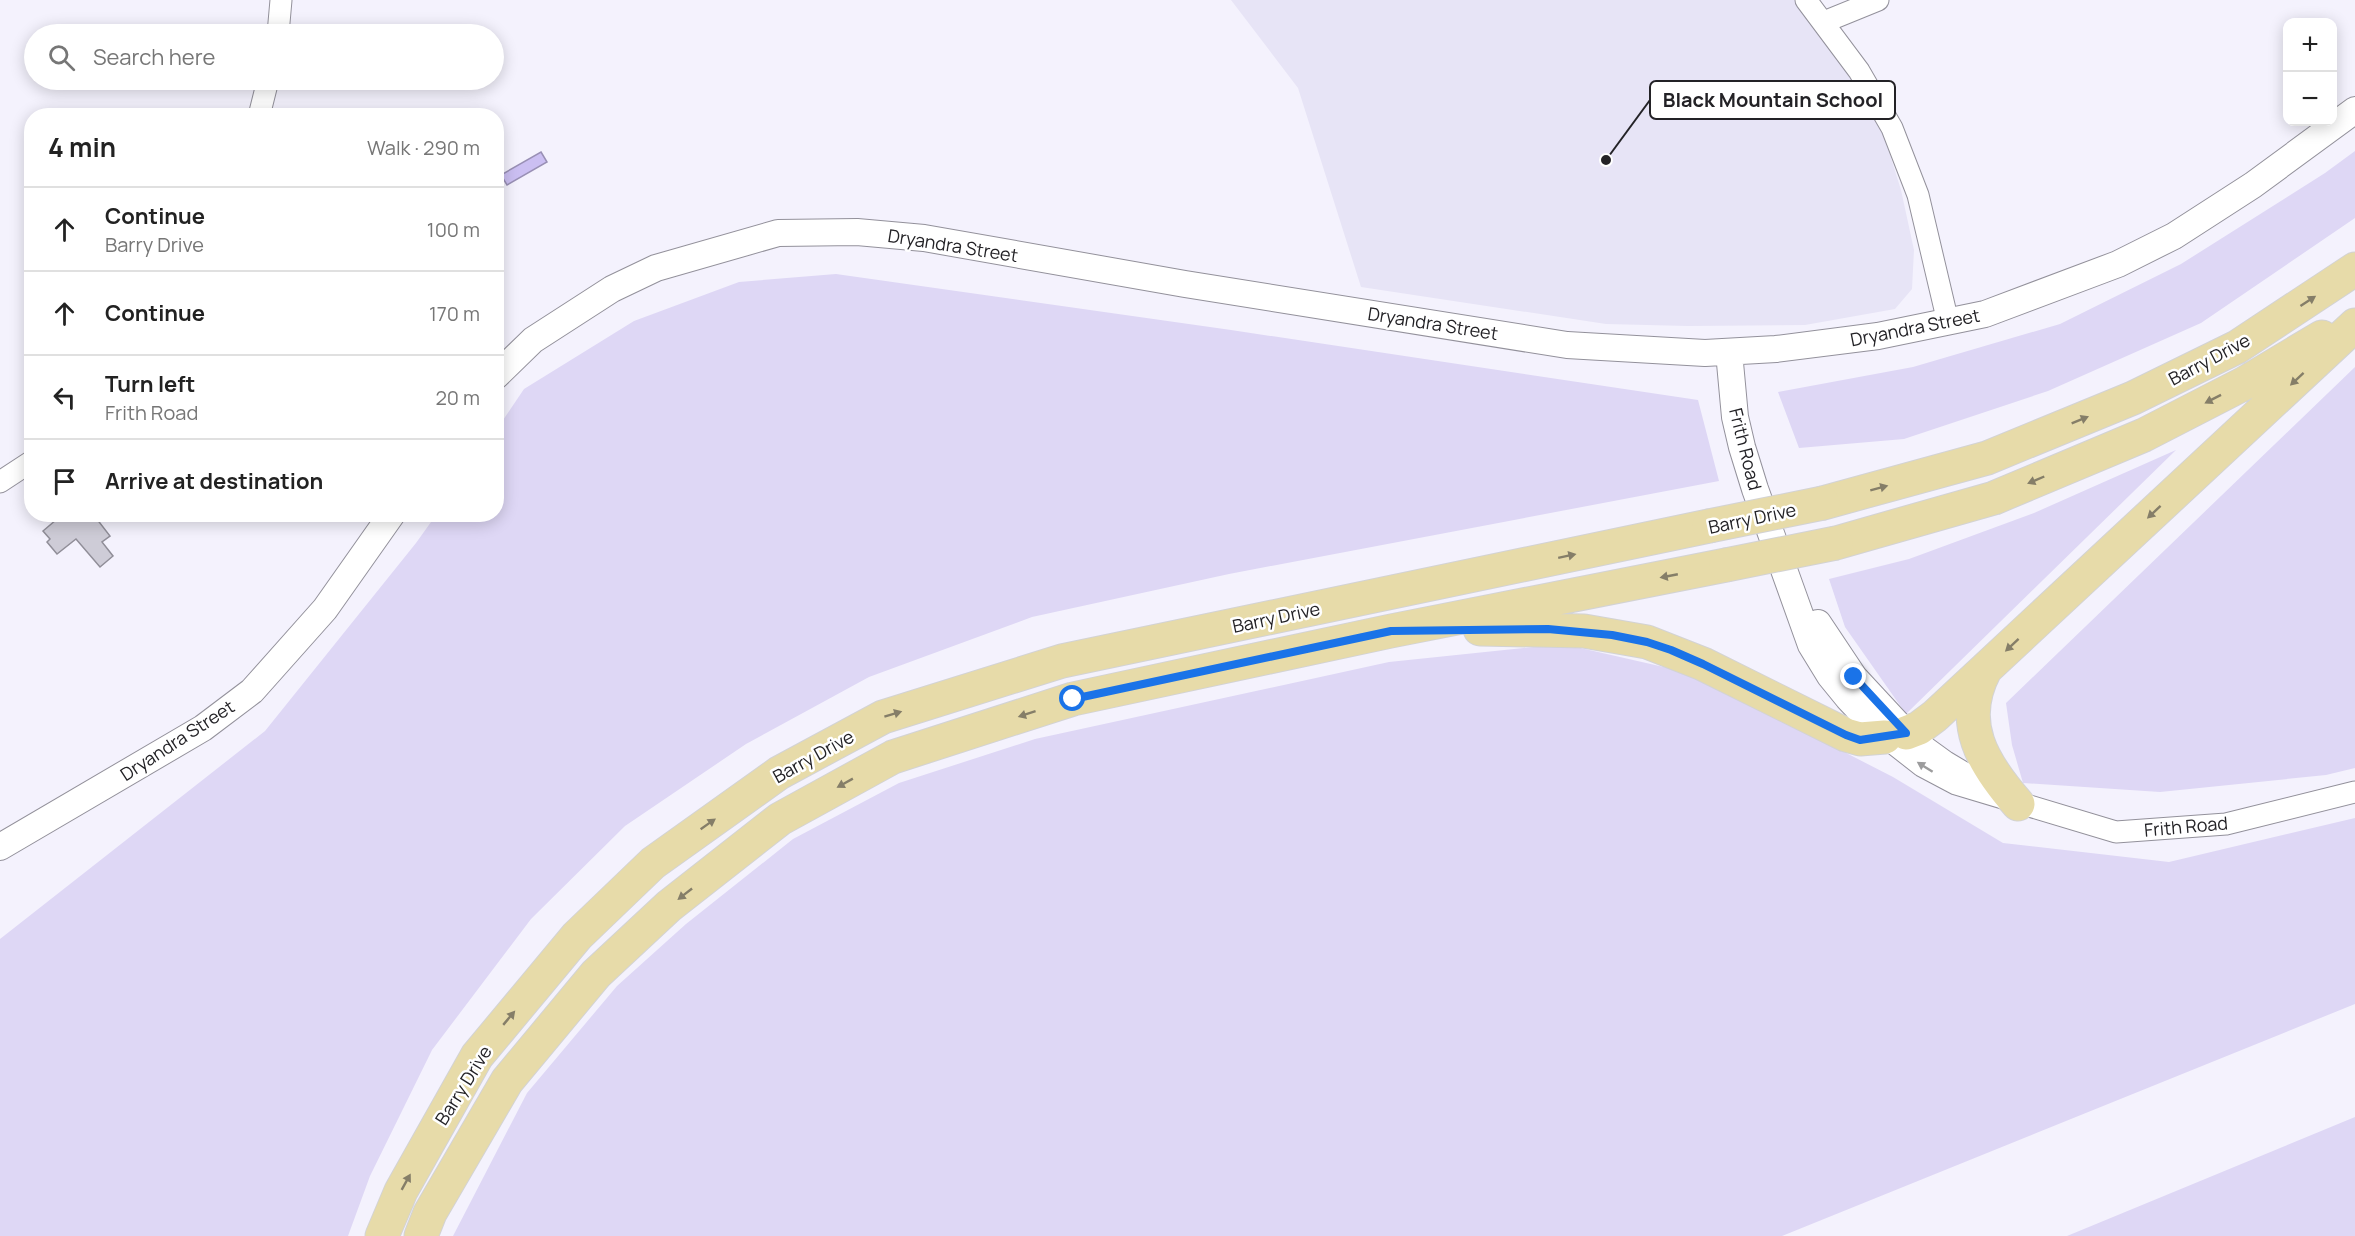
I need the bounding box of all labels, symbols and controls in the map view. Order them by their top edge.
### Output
map controls [2283,18,2337,126]
button: + [2283,18,2337,72]
search box [24,24,504,90]
icon: search [45,41,78,74]
text: Search here [93,42,215,72]
button: − [2283,72,2337,126]
callout: Black Mountain School [1650,81,1895,119]
text: Black Mountain School [1663,86,1883,113]
text: 4 min [48,129,116,165]
text: Walk · 290 m [367,134,480,161]
text: Continue [105,201,205,231]
icon: ahead [48,213,81,246]
text: 100 m [427,216,480,243]
street label: Dryandra Street [886,223,1020,267]
text: Barry Drive [105,231,204,258]
one-way arrow [2300,296,2316,307]
icon: ahead [48,297,81,330]
text: Continue [105,298,205,328]
text: 170 m [429,300,480,327]
street label: Dryandra Street [1366,301,1500,345]
street label: Dryandra Street [1848,303,1982,351]
street label: Barry Drive [2164,327,2254,391]
text: Turn left [105,369,195,399]
one-way arrow [2290,372,2305,385]
icon: left [48,381,81,414]
text: 20 m [435,384,480,411]
one-way arrow [2205,394,2222,404]
text: Frith Road [105,399,198,426]
street label: Frith Road [1724,405,1768,493]
one-way arrow [2071,415,2089,425]
icon: arrive [48,465,81,498]
text: Arrive at destination [105,466,323,496]
one-way arrow [2027,475,2045,485]
one-way arrow [1870,482,1888,492]
street label: Barry Drive [1706,497,1798,539]
one-way arrow [2147,505,2162,519]
one-way arrow [1558,551,1577,560]
one-way arrow [1659,572,1678,581]
street label: Barry Drive [1230,596,1322,638]
one-way arrow [2004,638,2019,652]
route end [1840,663,1866,689]
route start [1059,685,1085,711]
street label: Dryandra Street [115,694,239,786]
one-way arrow [884,709,902,718]
one-way arrow [1018,710,1036,719]
street label: Barry Drive [768,724,858,788]
one-way arrow [1917,761,1933,773]
one-way arrow [836,778,853,788]
street label: Frith Road [2143,810,2229,842]
one-way arrow [699,818,715,830]
one-way arrow [677,887,693,900]
one-way arrow [503,1010,516,1026]
street label: Barry Drive [429,1041,497,1129]
one-way arrow [401,1174,411,1191]

